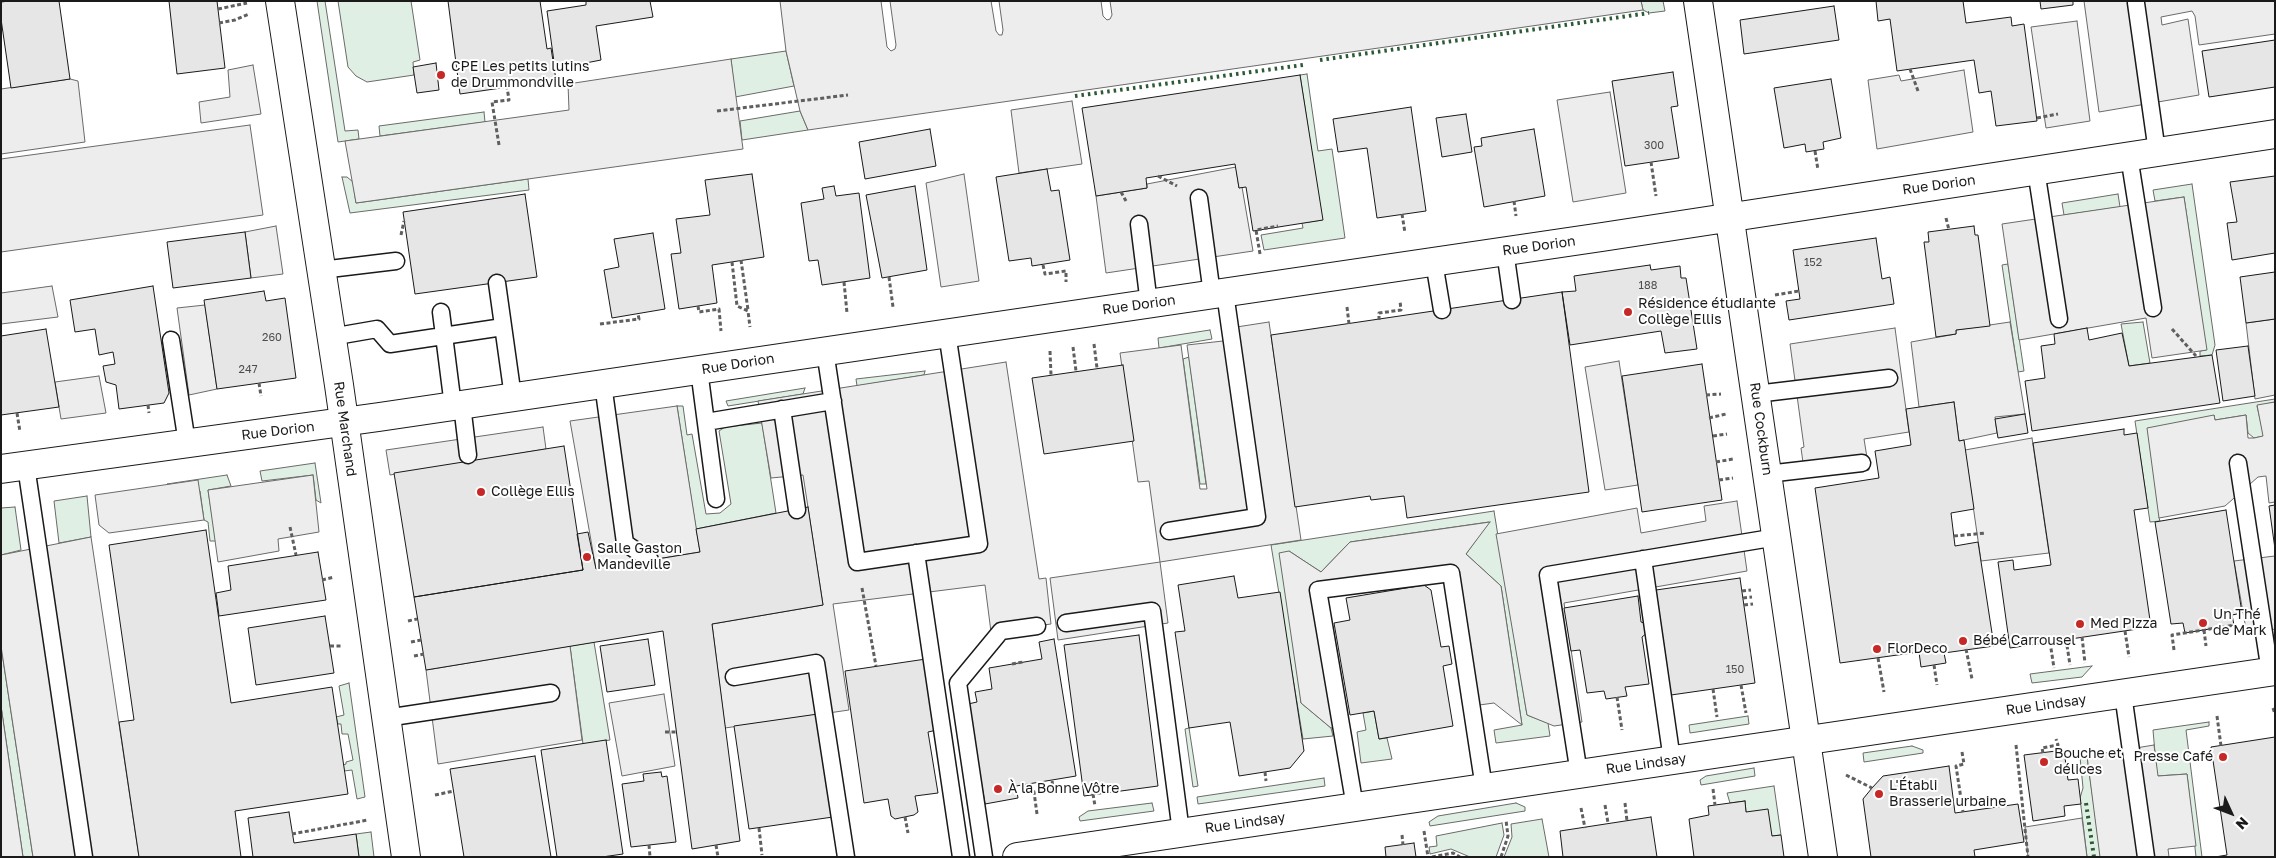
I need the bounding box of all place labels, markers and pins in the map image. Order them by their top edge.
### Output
place label: CPE Les petits lutins de Drummondville [451,59,590,92]
marker: CPE Les petits lutins de Drummondville [435,69,447,81]
place label: Résidence étudiante Collège Ellis [1638,296,1776,328]
marker: Résidence étudiante Collège Ellis [1622,306,1634,318]
place label: Collège Ellis [491,484,575,500]
marker: Collège Ellis [475,486,487,498]
place label: Salle Gaston Mandeville [597,541,682,574]
marker: Salle Gaston Mandeville [581,551,593,563]
place label: Un Thé de Mark [2213,607,2267,640]
place label: Med Pizza [2090,616,2158,632]
marker: Un Thé de Mark [2197,617,2209,629]
marker: Med Pizza [2074,618,2086,630]
place label: Bébé Carrousel [1973,633,2076,649]
marker: Bébé Carrousel [1957,635,1969,647]
place label: FlorDeco [1887,641,1947,657]
marker: FlorDeco [1871,643,1883,655]
place label: Bouche et délices [2054,746,2122,779]
place label: Presse Café [2133,749,2213,765]
marker: Presse Café [2217,751,2229,763]
marker: Bouche et délices [2038,756,2050,768]
place label: L'Établi Brasserie urbaine [1889,778,2006,810]
place label: À la Bonne Vôtre [1008,781,1119,797]
marker: À la Bonne Vôtre [992,783,1004,795]
marker: L'Établi Brasserie urbaine [1873,788,1885,800]

